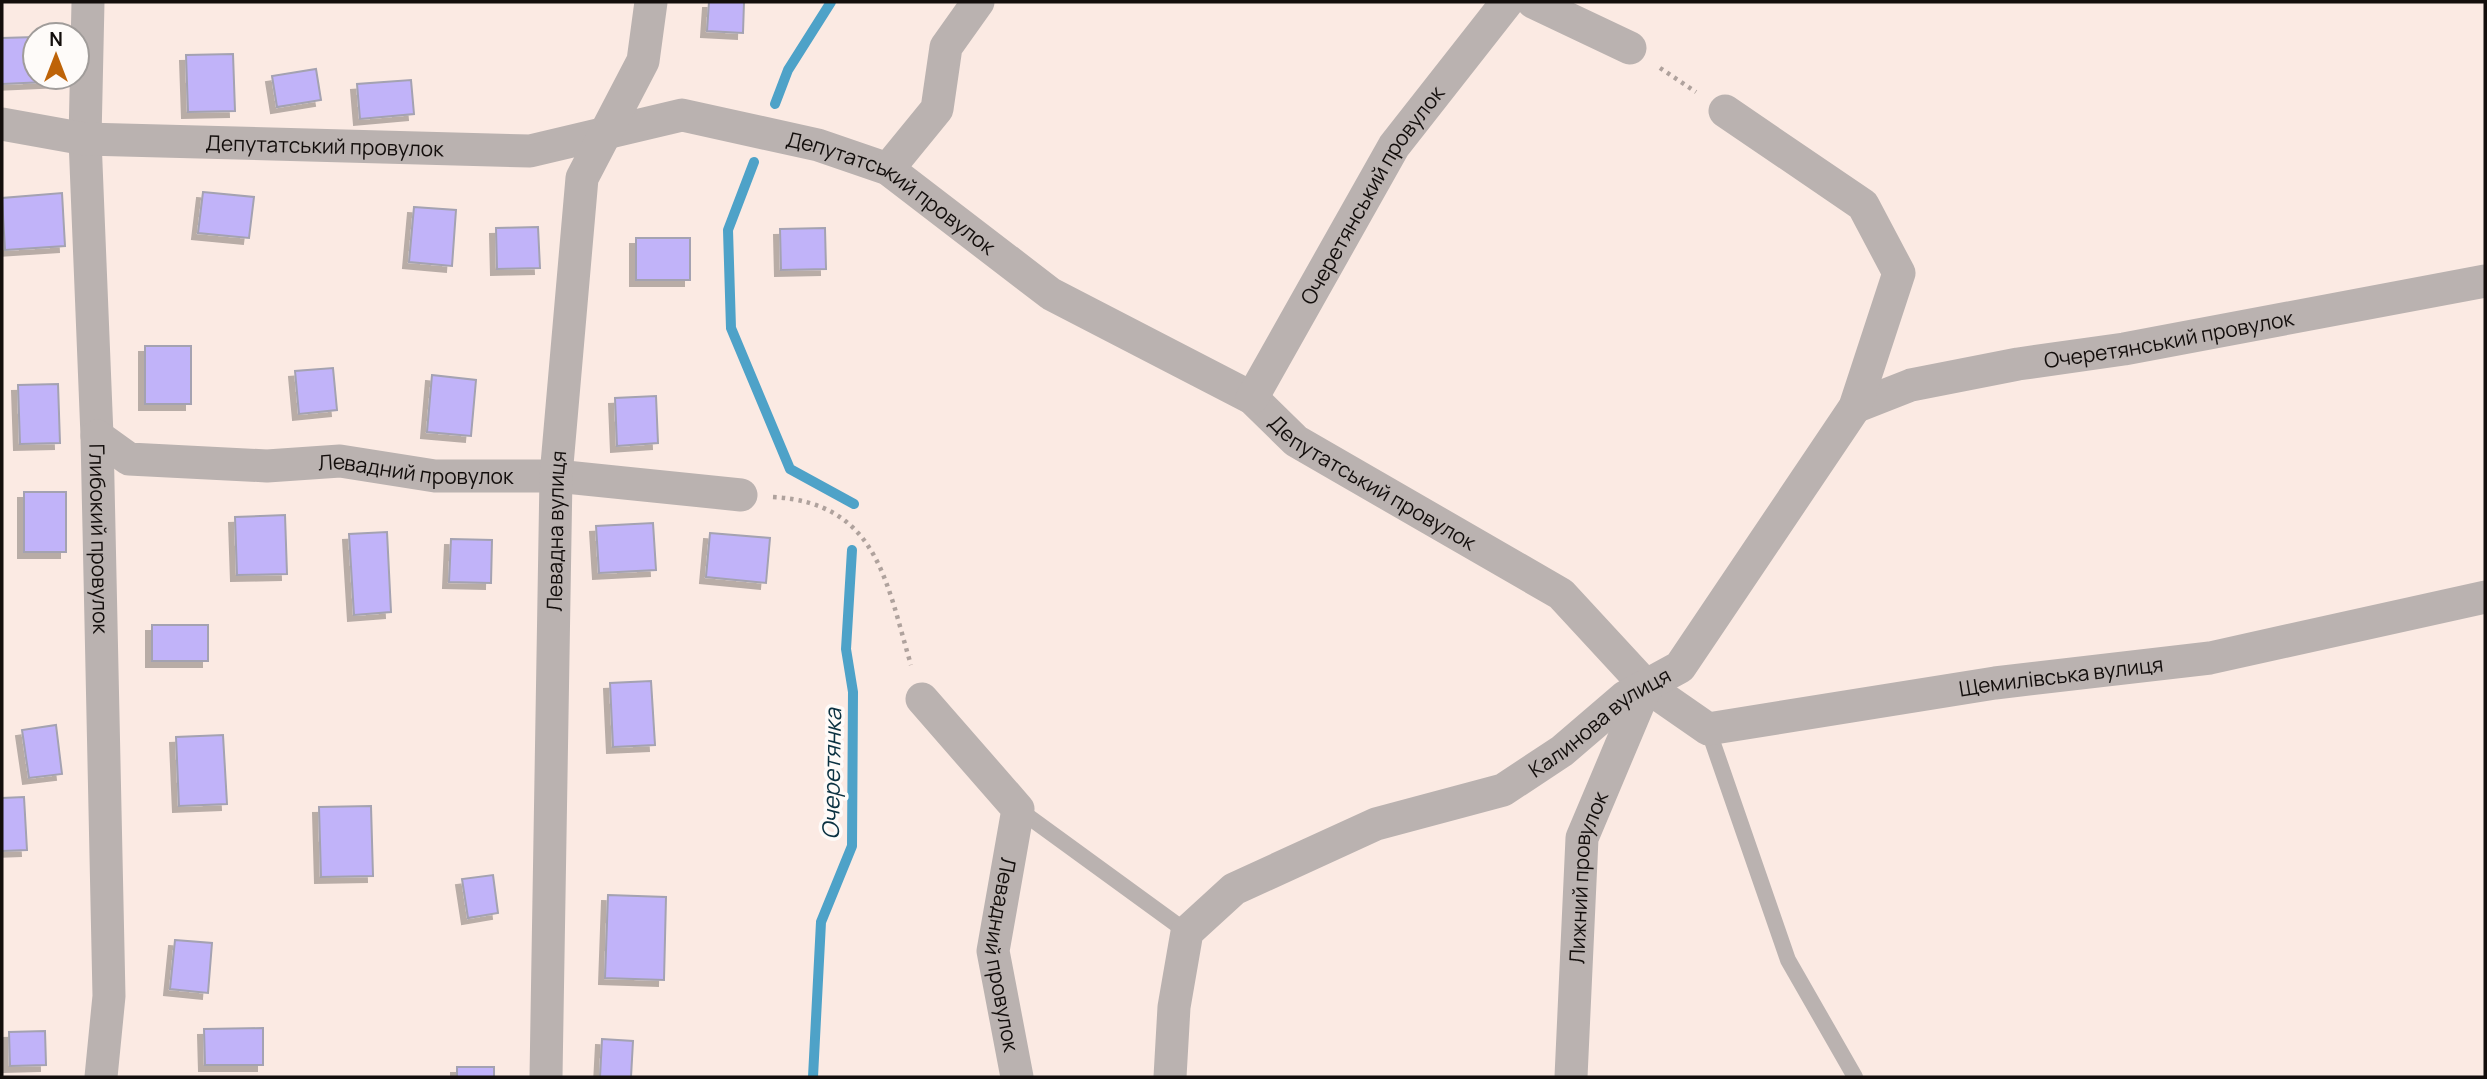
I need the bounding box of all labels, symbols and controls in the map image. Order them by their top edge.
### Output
north arrow [21,21,91,91]
text: N [49,26,63,52]
street label: Очеретянський провулок [1294,79,1451,309]
street label: Депутатський провулок [784,124,1002,261]
street label: Депутатський провулок [205,128,445,163]
street label: Очеретянський провулок [2042,303,2296,374]
street label: Депутатський провулок [1263,408,1482,556]
street label: Глибокий провулок [83,443,115,635]
street label: Левадний провулок [317,447,514,490]
street label: Левадна вулиця [540,449,572,612]
street label: Щемилівська вулиця [1957,650,2165,703]
street label: Калинова вулиця [1523,661,1676,783]
water label: Очеретянка [814,707,848,840]
street label: Лижний провулок [1562,786,1614,965]
street label: Левадний провулок [978,855,1026,1055]

